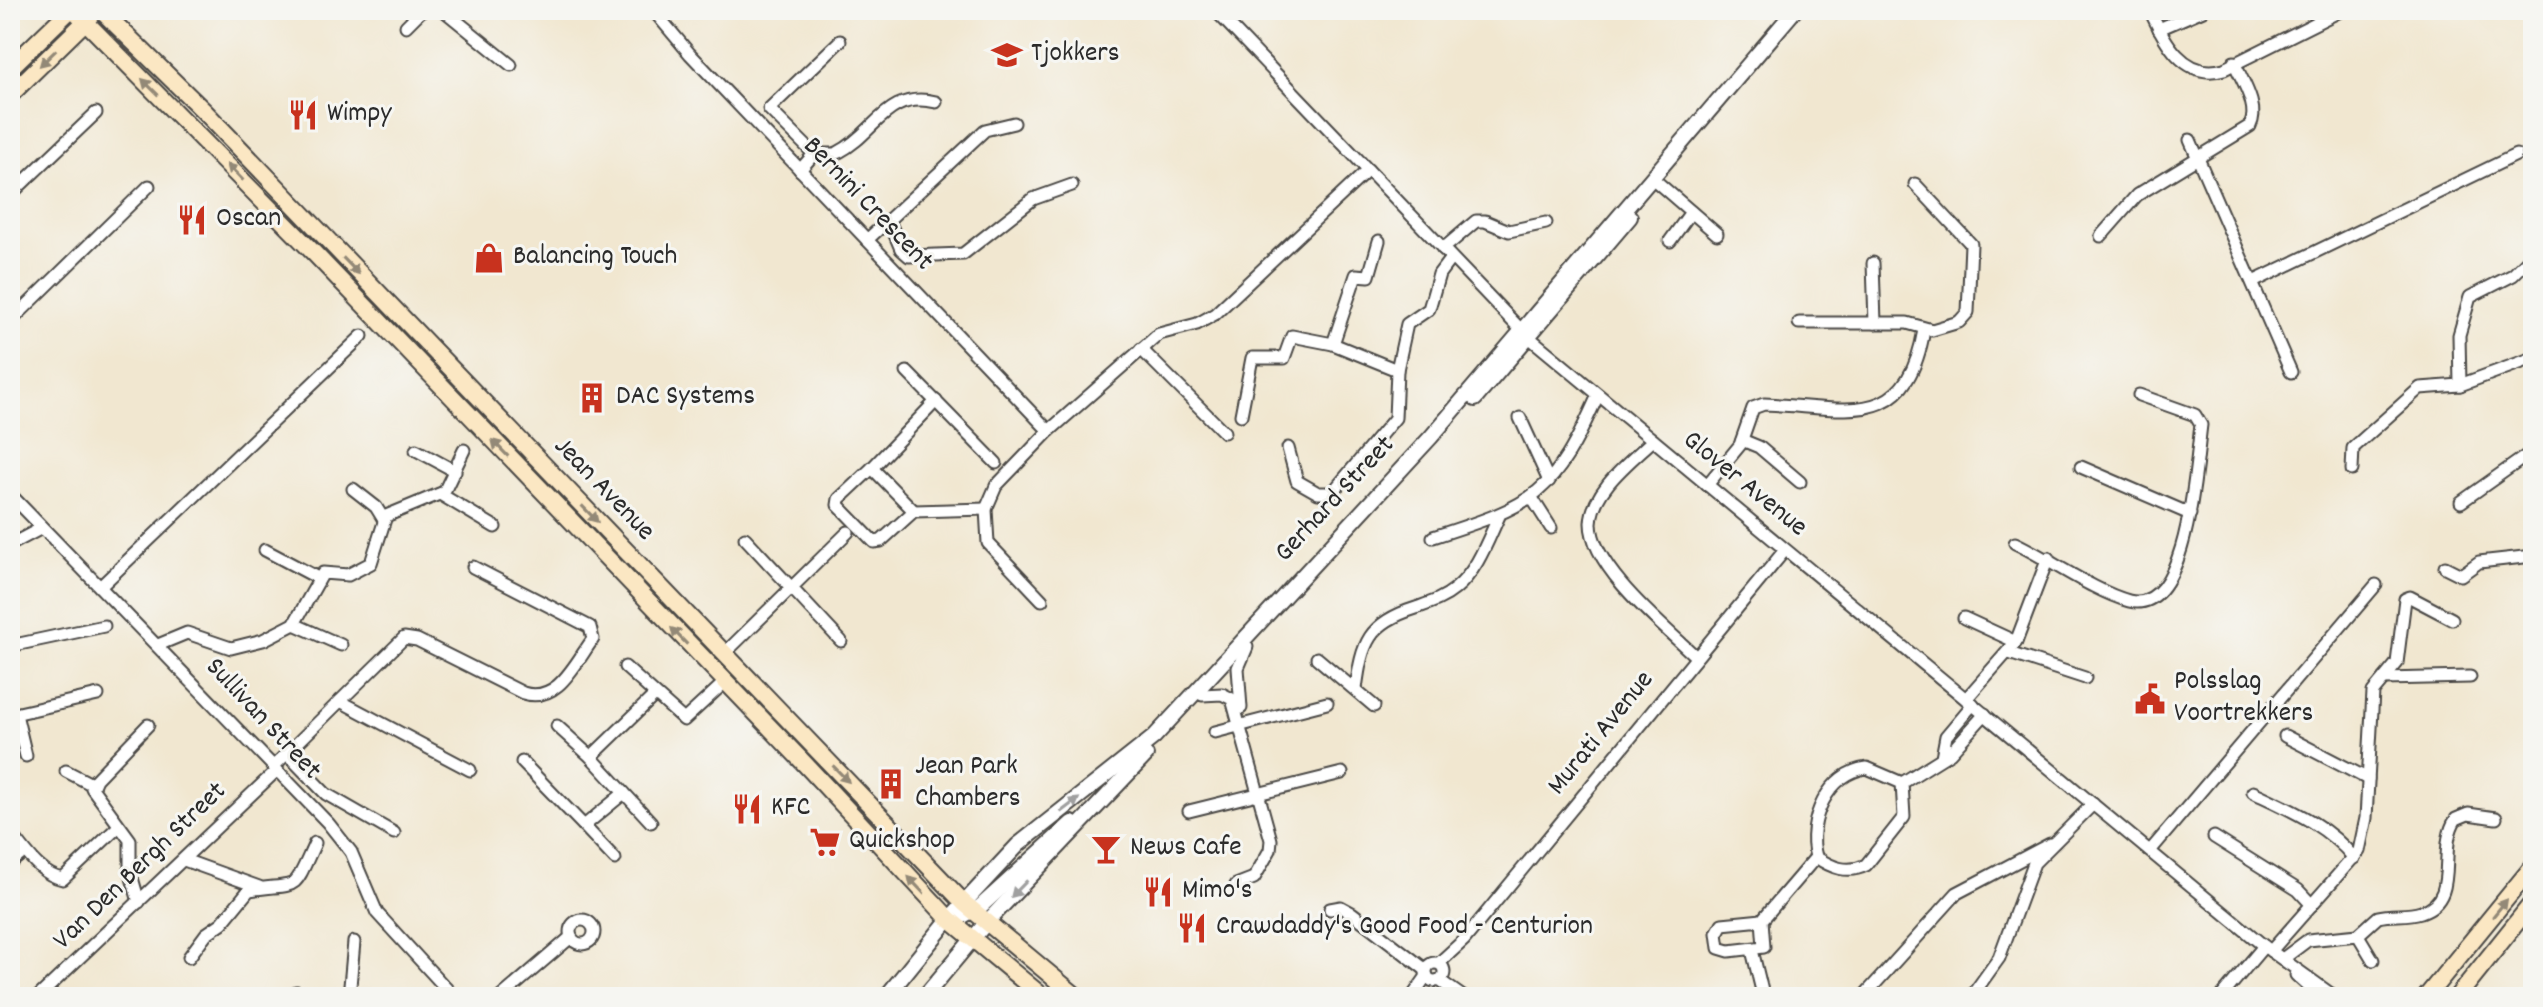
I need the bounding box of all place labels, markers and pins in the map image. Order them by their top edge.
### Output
place label: Tjokkers [1031,35,1119,75]
school or university icon: Tjokkers [990,38,1024,72]
place label: Wimpy [327,95,392,135]
restaurant icon: Wimpy [286,98,320,132]
place label: Oscan [216,200,281,240]
restaurant icon: Oscan [175,203,209,237]
place label: Balancing Touch [513,238,677,278]
shop icon: Balancing Touch [472,241,506,275]
place label: DAC Systems [616,378,755,418]
building icon: DAC Systems [575,381,609,415]
place label: Polsslag Voortrekkers [2174,663,2313,735]
public building icon: Polsslag Voortrekkers [2133,682,2167,716]
place label: Jean Park Chambers [915,748,1021,820]
building icon: Jean Park Chambers [874,767,908,801]
place label: KFC [771,789,810,829]
restaurant icon: KFC [730,792,764,826]
place label: Quickshop [849,822,955,862]
supermarket icon: Quickshop [808,825,842,859]
place label: News Cafe [1130,829,1242,869]
bar icon: News Cafe [1089,832,1123,866]
place label: Mimo's [1182,872,1253,912]
restaurant icon: Mimo's [1141,875,1175,909]
place label: Crawdaddy's Good Food - Centurion [1216,908,1593,948]
restaurant icon: Crawdaddy's Good Food - Centurion [1175,911,1209,945]

